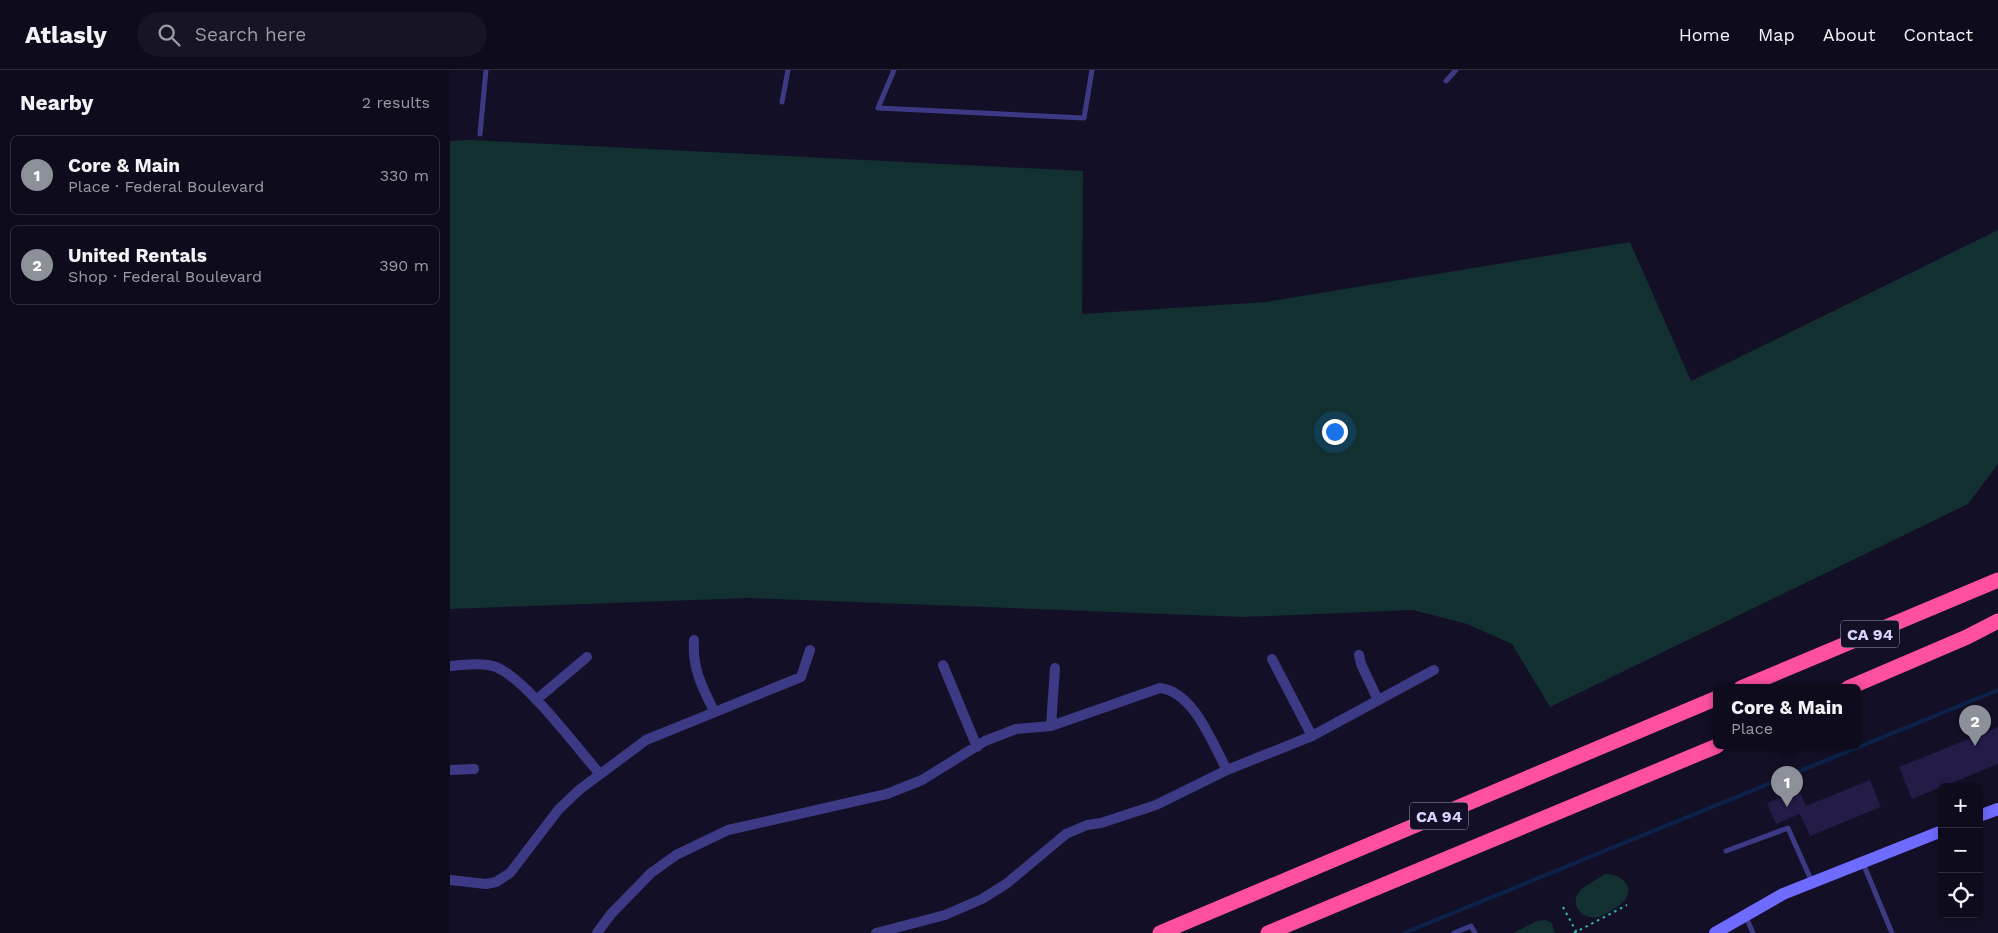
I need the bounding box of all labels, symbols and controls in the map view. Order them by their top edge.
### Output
search box [137,12,487,57]
text: Atlasly [25,21,107,49]
icon: search [155,21,183,49]
text: Search here [195,23,306,46]
text: Home [1679,24,1730,45]
text: Map [1758,24,1795,45]
text: About [1823,24,1875,45]
text: Contact [1903,24,1973,45]
text: Nearby [20,90,93,115]
text: 2 results [362,93,430,112]
text: Core & Main [68,154,180,177]
text: 1 [34,166,40,185]
text: 330 m [380,166,429,185]
text: Place · Federal Boulevard [68,177,264,196]
text: United Rentals [68,244,207,267]
text: 2 [32,256,42,275]
text: 390 m [379,256,429,275]
text: Shop · Federal Boulevard [68,267,262,286]
your location [1322,419,1348,445]
road number: CA 94 [1841,620,1899,648]
popup [1713,684,1861,749]
text: Core & Main [1731,696,1843,719]
pin: 2 [1959,705,1991,746]
text: Place [1731,719,1773,738]
pin: 1 [1771,766,1803,807]
map controls [1938,783,1983,918]
button: + [1938,783,1983,828]
road number: CA 94 [1410,802,1468,829]
button: − [1938,828,1983,873]
button: locate [1938,873,1983,918]

